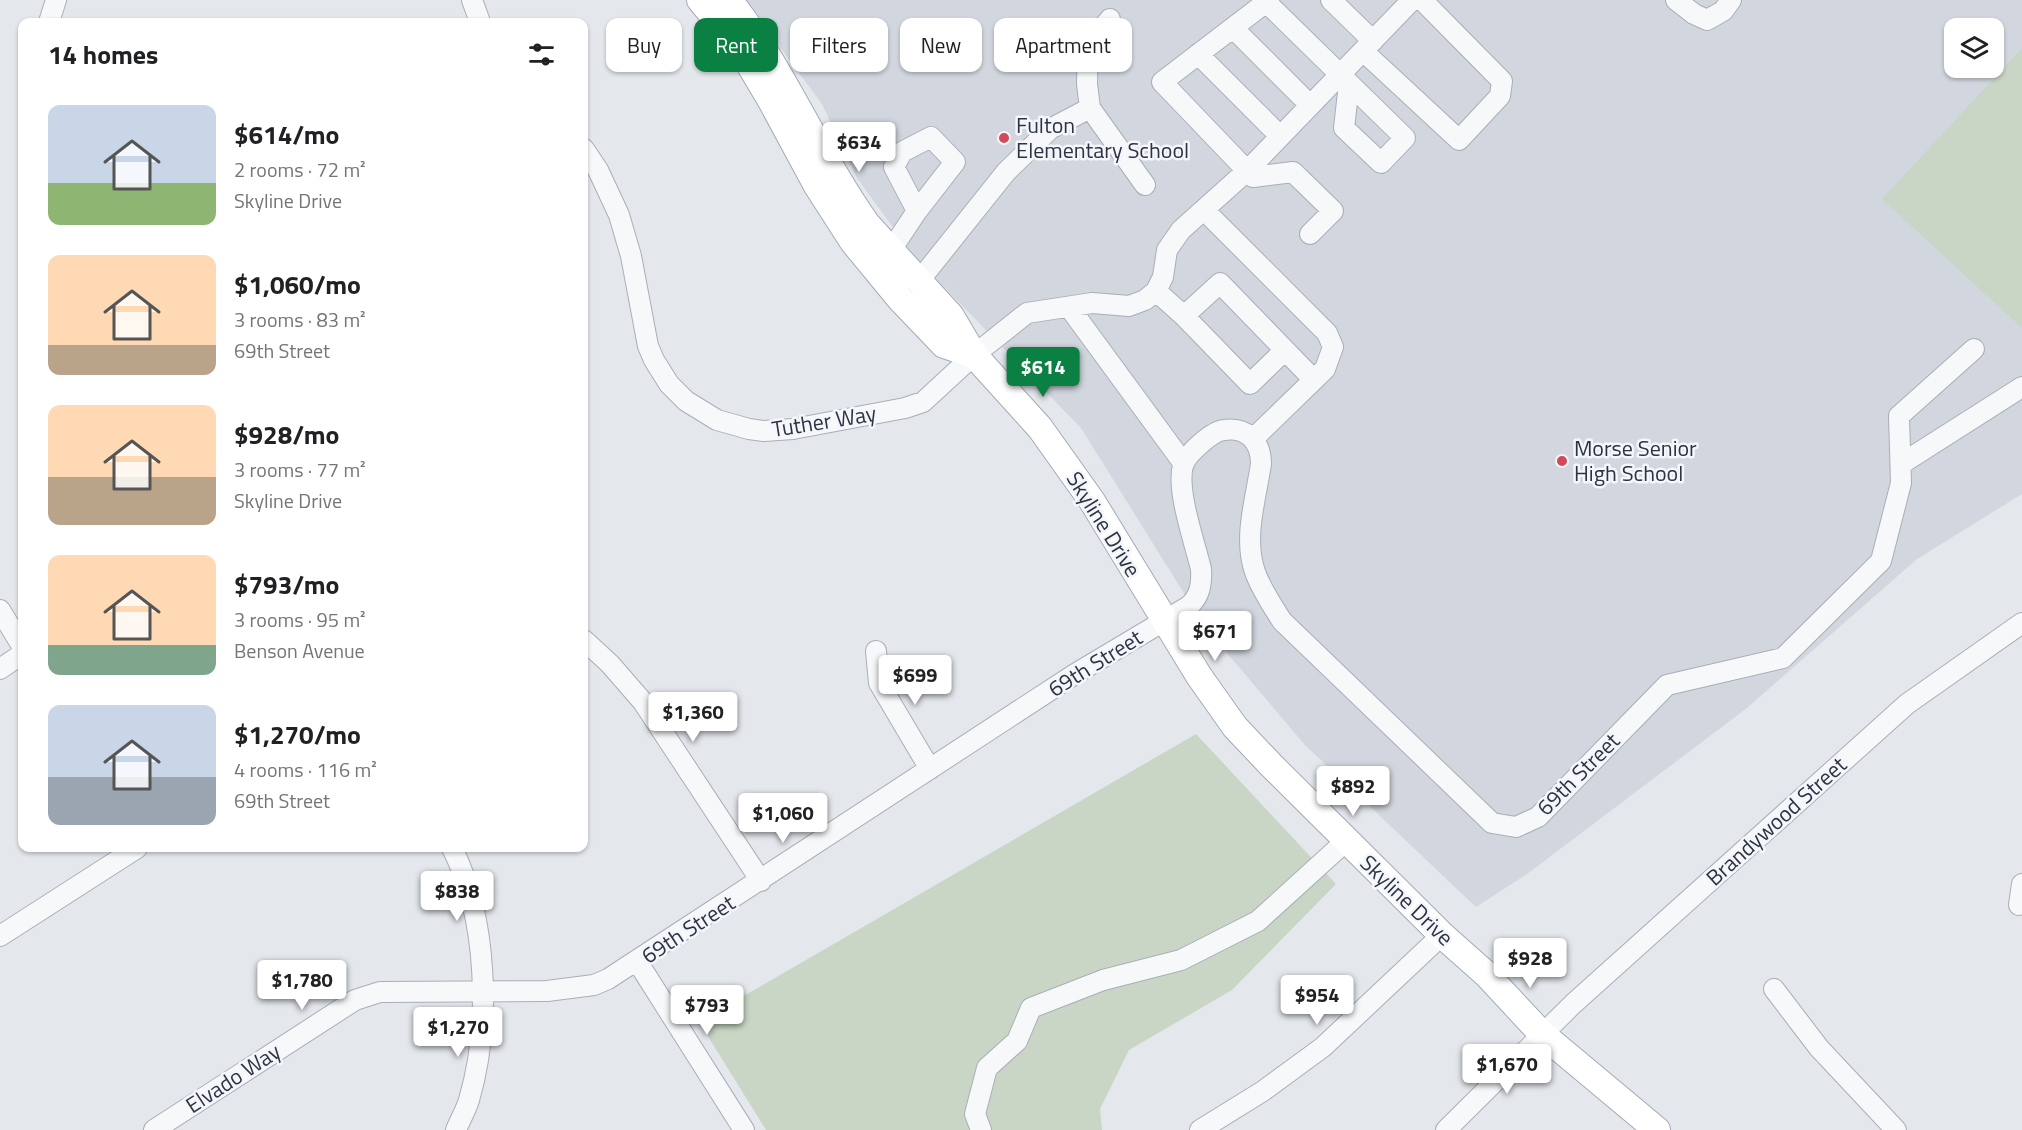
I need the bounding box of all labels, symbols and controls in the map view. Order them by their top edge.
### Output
chip: Buy [606,18,682,72]
chip: Rent [694,18,778,72]
chip: Filters [790,18,888,72]
chip: New [900,18,982,72]
chip: Apartment [994,18,1132,72]
map controls [1944,18,2004,78]
button: layers [1944,18,2004,78]
text: 14 homes [48,35,158,74]
icon: filters [525,38,558,71]
place label: Fulton Elementary School [1016,108,1189,167]
text: $614/mo [234,115,339,154]
pin: $634 [823,122,895,173]
text: $634 [837,126,881,157]
icon: home [96,129,168,201]
marker: Fulton Elementary School [997,131,1011,145]
text: 2 rooms · 72 m² [234,154,366,185]
text: Skyline Drive [234,185,342,216]
text: $1,060/mo [234,265,361,304]
icon: home [96,279,168,351]
text: 3 rooms · 83 m² [234,304,366,335]
text: 69th Street [234,335,330,366]
pin: $614 [1007,347,1079,398]
text: $614 [1021,351,1065,382]
street label: Tuther Way [769,396,879,446]
text: $928/mo [234,415,339,454]
icon: home [96,429,168,501]
place label: Morse Senior High School [1574,431,1697,490]
text: 3 rooms · 77 m² [234,454,366,485]
marker: Morse Senior High School [1555,454,1569,468]
street label: Skyline Drive [1058,465,1150,583]
text: Skyline Drive [234,485,342,516]
text: $793/mo [234,565,339,604]
icon: home [96,579,168,651]
text: 3 rooms · 95 m² [234,604,366,635]
pin: $671 [1179,611,1251,662]
text: $671 [1193,615,1237,646]
street label: 69th Street [1041,620,1149,705]
text: Benson Avenue [234,635,365,666]
pin: $699 [879,655,951,706]
text: $699 [893,659,937,690]
pin: $1,360 [644,692,742,743]
text: $1,360 [662,696,724,727]
text: $1,270/mo [234,715,361,754]
street label: 69th Street [1529,724,1628,823]
icon: home [96,729,168,801]
street label: Brandywood Street [1698,748,1854,894]
text: 4 rooms · 116 m² [234,754,377,785]
pin: $892 [1317,766,1389,817]
text: $892 [1331,770,1375,801]
text: 69th Street [234,785,330,816]
pin: $1,060 [734,793,832,844]
text: $1,060 [752,797,814,828]
street label: Skyline Drive [1352,846,1462,954]
pin: $838 [421,871,493,922]
text: $838 [435,875,479,906]
street label: 69th Street [634,886,742,972]
pin: $928 [1494,938,1566,989]
text: $928 [1508,942,1552,973]
pin: $1,780 [253,960,351,1011]
text: $1,780 [271,964,333,995]
pin: $954 [1281,975,1353,1026]
text: $954 [1295,979,1339,1010]
pin: $793 [671,985,743,1036]
text: $793 [685,989,729,1020]
pin: $1,270 [409,1007,507,1058]
text: $1,270 [427,1011,489,1042]
street label: Elvado Way [179,1034,288,1122]
pin: $1,670 [1458,1044,1556,1095]
text: $1,670 [1476,1048,1538,1079]

